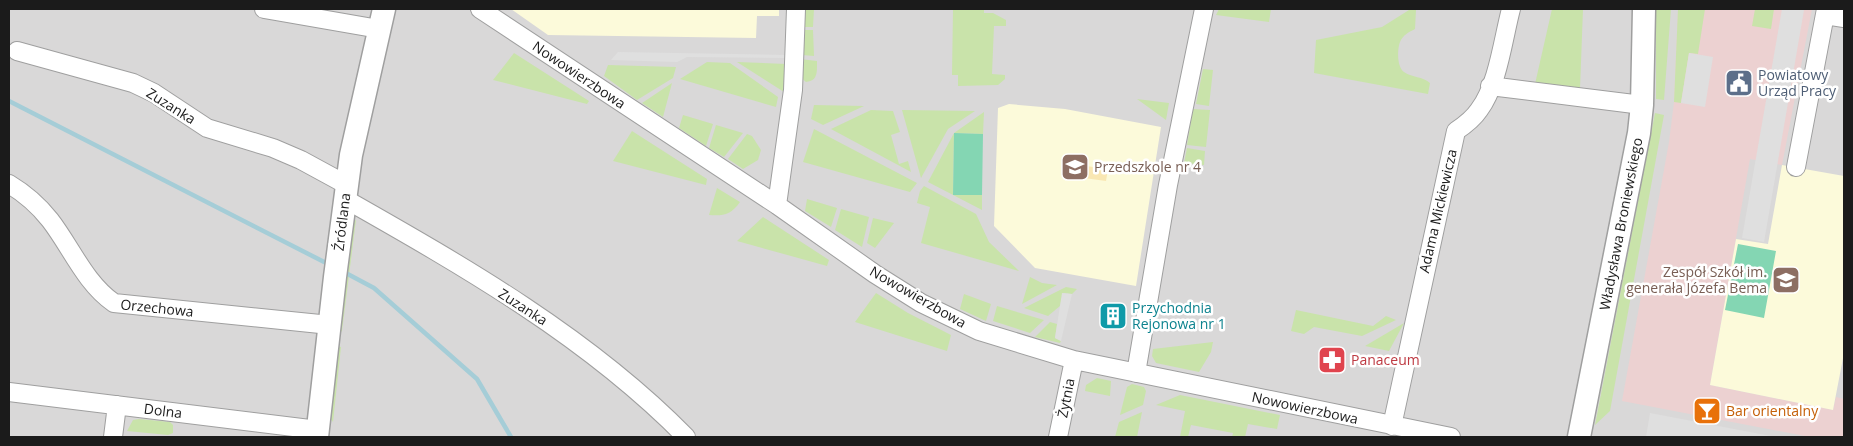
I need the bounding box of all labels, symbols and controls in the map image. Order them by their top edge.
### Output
street label: Nowowierzbowa [529,36,630,113]
place label: Powiatowy Urząd Pracy [1758,65,1837,100]
public building icon: Powiatowy Urząd Pracy [1724,68,1754,98]
street label: Zuzanka [143,83,199,128]
street label: Władysława Broniewskiego [1594,136,1647,312]
street label: Adama Mickiewicza [1414,147,1461,275]
school or university icon: Przedszkole nr 4 [1060,152,1090,182]
place label: Przedszkole nr 4 [1094,157,1201,176]
street label: Źródlana [329,192,354,252]
street label: Nowowierzbowa [867,261,970,332]
place label: Zespół Szkół im. generała Józefa Bema [1626,262,1767,297]
school or university icon: Zespół Szkół im. generała Józefa Bema [1771,265,1801,295]
street label: Zuzanka [495,284,551,329]
street label: Orzechowa [120,294,195,321]
place label: Przychodnia Rejonowa nr 1 [1132,298,1226,333]
building icon: Przychodnia Rejonowa nr 1 [1098,301,1128,331]
pharmacy icon: Panaceum [1317,345,1347,375]
place label: Panaceum [1351,350,1420,369]
street label: Żytnia [1052,376,1079,419]
street label: Nowowierzbowa [1250,387,1360,428]
bar icon: Bar orientalny [1692,396,1722,426]
street label: Dolna [143,399,183,422]
place label: Bar orientalny [1726,401,1819,420]

